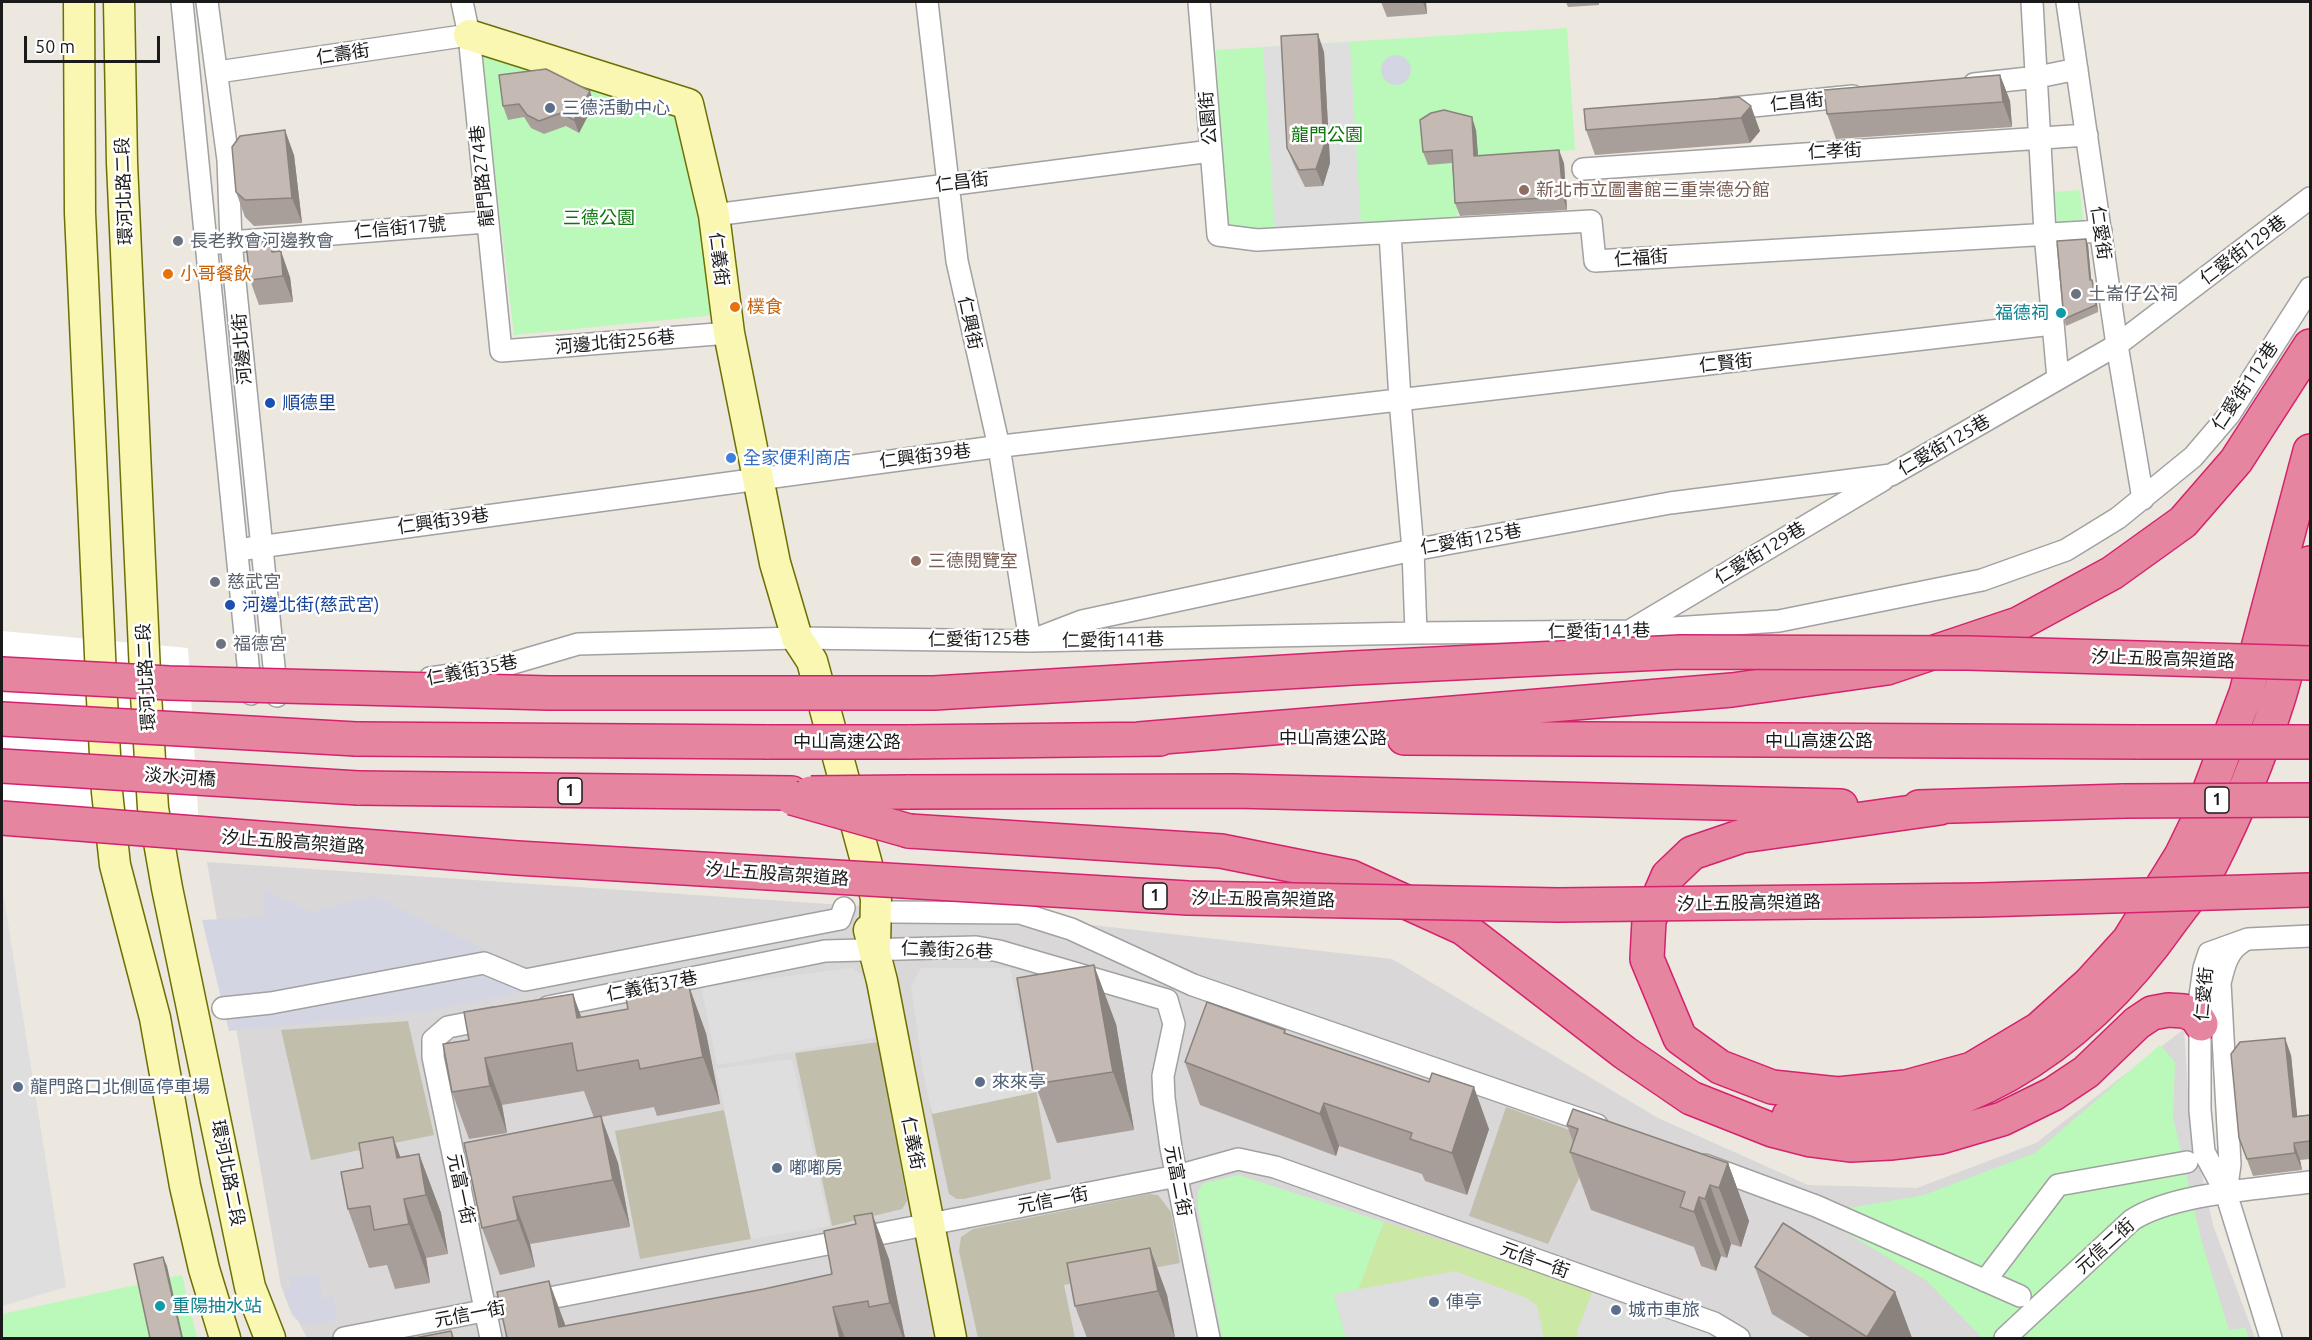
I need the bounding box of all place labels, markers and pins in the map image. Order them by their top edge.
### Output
place label: 三德活動中心 [562,97,670,119]
marker: 三德活動中心 [543,101,557,115]
place label: 新北市立圖書館三重崇德分館 [1536,179,1770,201]
marker: 新北市立圖書館三重崇德分館 [1517,183,1531,197]
place label: 長老教會河邊教會 [190,230,334,252]
marker: 長老教會河邊教會 [171,234,185,248]
place label: 小哥餐飲 [180,263,252,285]
marker: 小哥餐飲 [161,267,175,281]
place label: 土崙仔公祠 [2088,283,2178,305]
marker: 土崙仔公祠 [2069,287,2083,301]
place label: 樸食 [747,296,783,318]
marker: 樸食 [728,300,742,314]
place label: 福德祠 [1995,302,2049,324]
marker: 福德祠 [2054,306,2068,320]
place label: 順德里 [282,392,336,414]
marker: 順德里 [263,396,277,410]
place label: 全家便利商店 [743,447,851,469]
marker: 全家便利商店 [724,451,738,465]
place label: 三德閱覽室 [928,550,1018,572]
marker: 三德閱覽室 [909,554,923,568]
place label: 慈武宮 [227,571,281,593]
marker: 慈武宮 [208,575,222,589]
place label: 河邊北街(慈武宮) [242,594,379,616]
marker: 河邊北街(慈武宮) [223,598,237,612]
place label: 福德宮 [233,633,287,655]
marker: 福德宮 [214,637,228,651]
place label: 來來亭 [992,1071,1046,1093]
marker: 來來亭 [973,1075,987,1089]
place label: 龍門路口北側區停車場 [30,1076,210,1098]
marker: 龍門路口北側區停車場 [11,1080,25,1094]
place label: 嘟嘟房 [789,1157,843,1179]
marker: 嘟嘟房 [770,1161,784,1175]
place label: 俥亭 [1446,1291,1482,1313]
place label: 重陽抽水站 [172,1295,262,1317]
marker: 俥亭 [1427,1295,1441,1309]
marker: 重陽抽水站 [153,1299,167,1313]
place label: 城市車旅 [1628,1299,1700,1321]
marker: 城市車旅 [1609,1303,1623,1317]

